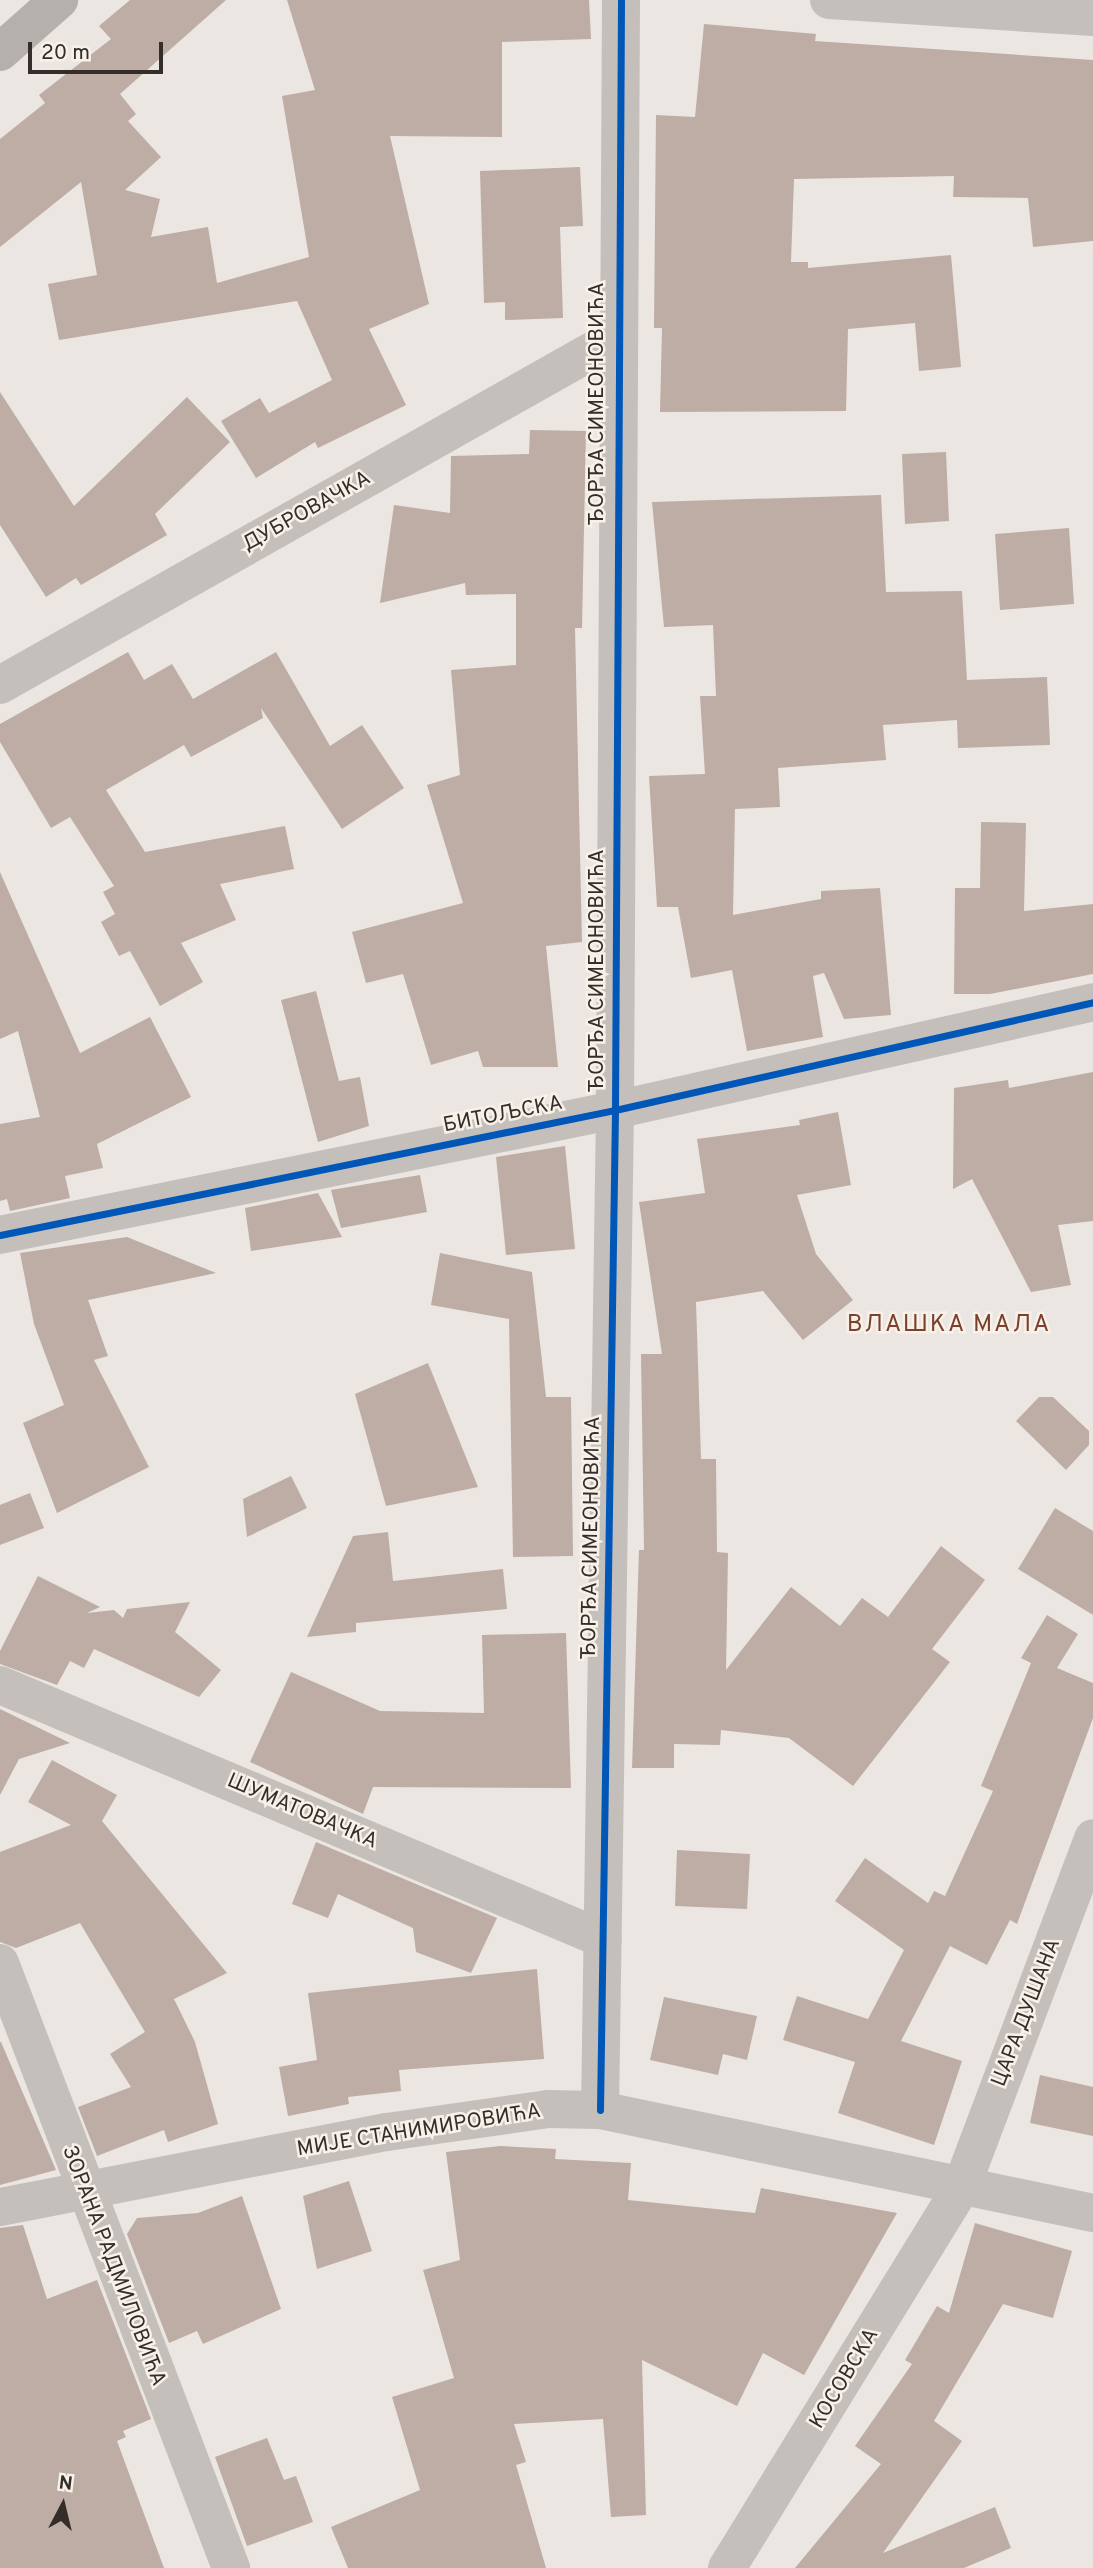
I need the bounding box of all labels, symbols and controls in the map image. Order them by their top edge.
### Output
scale bar [32,28,166,72]
text: 20 m [41,40,90,67]
street label: ЂОРЂА СИМЕОНОВИЋА [585,282,611,526]
street label: ДУБРОВАЧКА [238,466,376,558]
street label: ЂОРЂА СИМЕОНОВИЋА [585,849,611,1093]
street label: БИТОЉСКА [441,1091,565,1139]
district label: ВЛАШКА МАЛА [848,1312,1050,1340]
street label: ЂОРЂА СИМЕОНОВИЋА [577,1416,607,1660]
street label: ШУМАТОВАЧКА [223,1769,381,1855]
street label: ЦАРА ДУШАНА [987,1935,1067,2091]
street label: МИЈЕ СТАНИМИРОВИЋА [295,2099,543,2163]
street label: ЗОРАНА РАДМИЛОВИЋА [55,2142,171,2390]
street label: КОСОВСКА [805,2324,885,2434]
north arrow [28,2470,98,2540]
text: N [57,2471,74,2497]

